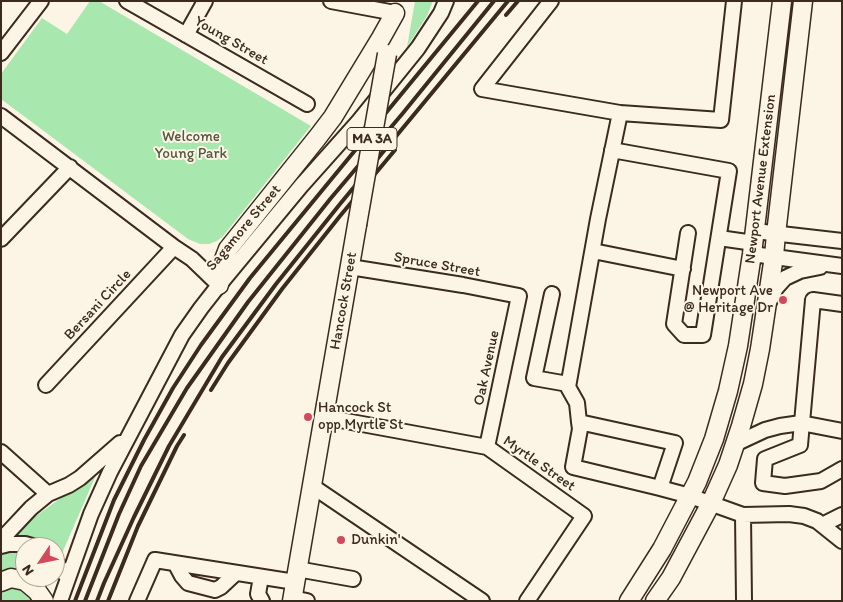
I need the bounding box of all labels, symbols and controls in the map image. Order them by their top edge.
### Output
street label: Young Street [191,13,271,69]
street label: Newport Avenue Extension [742,93,780,265]
park label: Welcome Young Park [155,128,227,163]
road number: MA 3A [347,128,397,150]
street label: Sagamore Street [203,181,285,275]
street label: Spruce Street [392,249,482,281]
street label: Hancock Street [327,251,361,351]
street label: Bersani Circle [61,266,135,344]
place label: Newport Ave @ Heritage Dr [684,282,773,317]
marker: Newport Ave @ Heritage Dr [777,294,789,306]
street label: Oak Avenue [470,329,504,407]
place label: Hancock St opp Myrtle St [318,399,403,434]
marker: Hancock St opp Myrtle St [302,411,314,423]
street label: Myrtle Street [499,432,579,496]
place label: Dunkin' [351,531,400,549]
marker: Dunkin' [335,534,347,546]
north arrow [15,537,65,587]
text: N [18,561,38,579]

